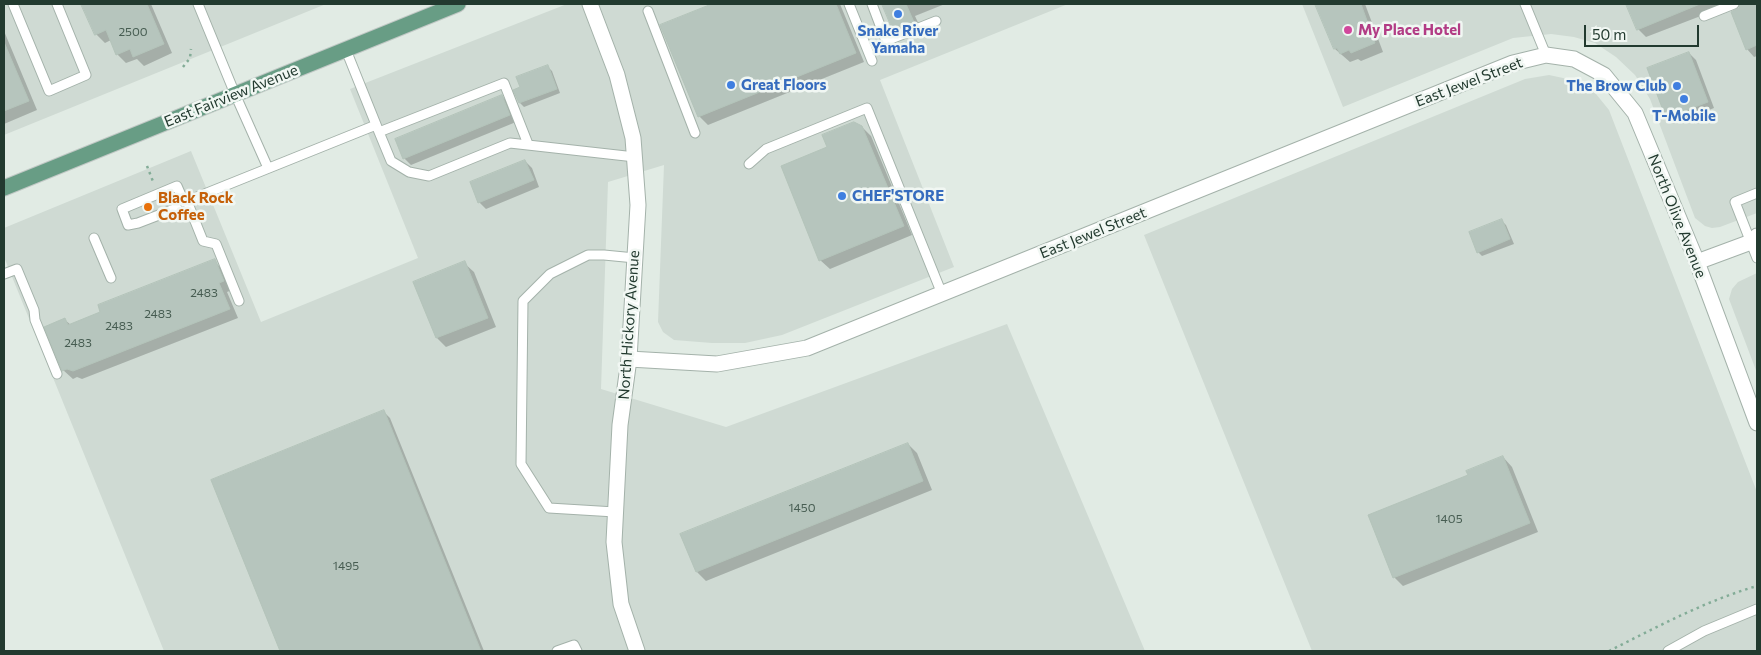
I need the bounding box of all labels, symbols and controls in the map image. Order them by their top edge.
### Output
marker: Snake River Yamaha [892,8,904,20]
scale bar [1586,15,1701,47]
place label: My Place Hotel [1358,21,1461,39]
place label: Snake River Yamaha [857,22,939,57]
marker: My Place Hotel [1342,24,1354,36]
house number: 2500 [118,25,148,39]
text: 50 m [1592,25,1626,43]
street label: East Jewel Street [1413,53,1525,111]
street label: East Fairview Avenue [161,61,301,131]
place label: Great Floors [741,76,827,94]
place label: The Brow Club [1566,77,1667,95]
marker: Great Floors [725,79,737,91]
marker: The Brow Club [1671,80,1683,92]
marker: T-Mobile [1678,93,1690,105]
place label: T-Mobile [1652,107,1716,125]
street label: North Olive Avenue [1644,151,1710,281]
place label: CHEF'STORE [852,187,944,205]
place label: Black Rock Coffee [158,189,233,224]
marker: CHEF'STORE [836,190,848,202]
marker: Black Rock Coffee [142,201,154,213]
street label: East Jewel Street [1037,203,1149,263]
street label: North Hickory Avenue [615,250,643,400]
house number: 2483 [190,286,218,300]
house number: 2483 [144,307,172,321]
house number: 2483 [105,319,133,333]
house number: 2483 [64,336,92,350]
house number: 1450 [788,501,816,515]
house number: 1405 [1435,512,1463,526]
house number: 1495 [333,559,359,573]

